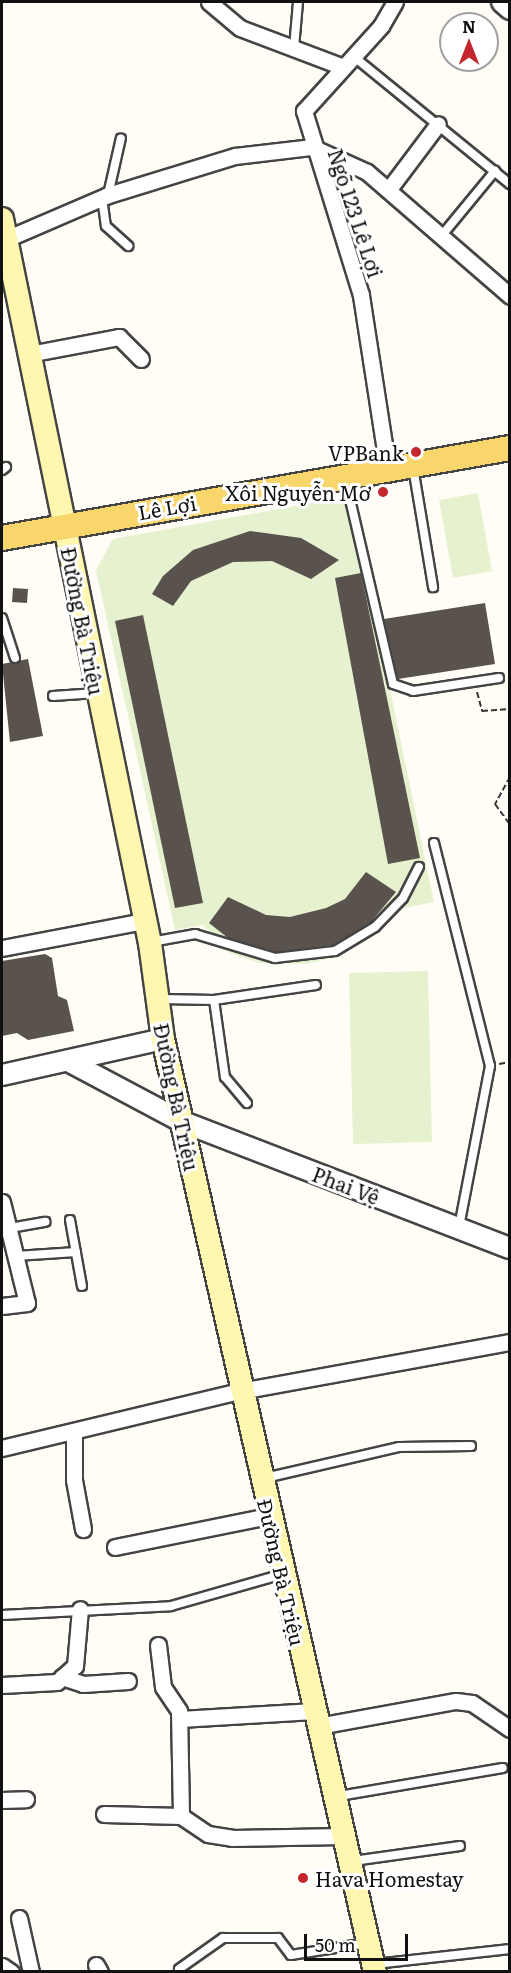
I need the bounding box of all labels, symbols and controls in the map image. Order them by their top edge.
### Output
north arrow [439,12,499,72]
text: N [462,14,476,38]
street label: Ngõ 123 Lê Lợi [324,145,388,281]
place label: VPBank [328,440,404,464]
marker: VPBank [409,445,423,459]
place label: Xôi Nguyễn Mơ [225,480,371,504]
marker: Xôi Nguyễn Mơ [376,485,390,499]
street label: Lê Lợi [136,490,198,524]
street label: Đường Bà Triệu [57,545,109,697]
street label: Đường Bà Triệu [150,1021,204,1173]
street label: Phai Vệ [309,1161,383,1209]
street label: Đường Bà Triệu [253,1496,311,1648]
place label: Hava Homestay [315,1866,463,1890]
marker: Hava Homestay [296,1871,310,1885]
scale bar [307,1922,410,1960]
text: 50 m [315,1931,356,1958]

